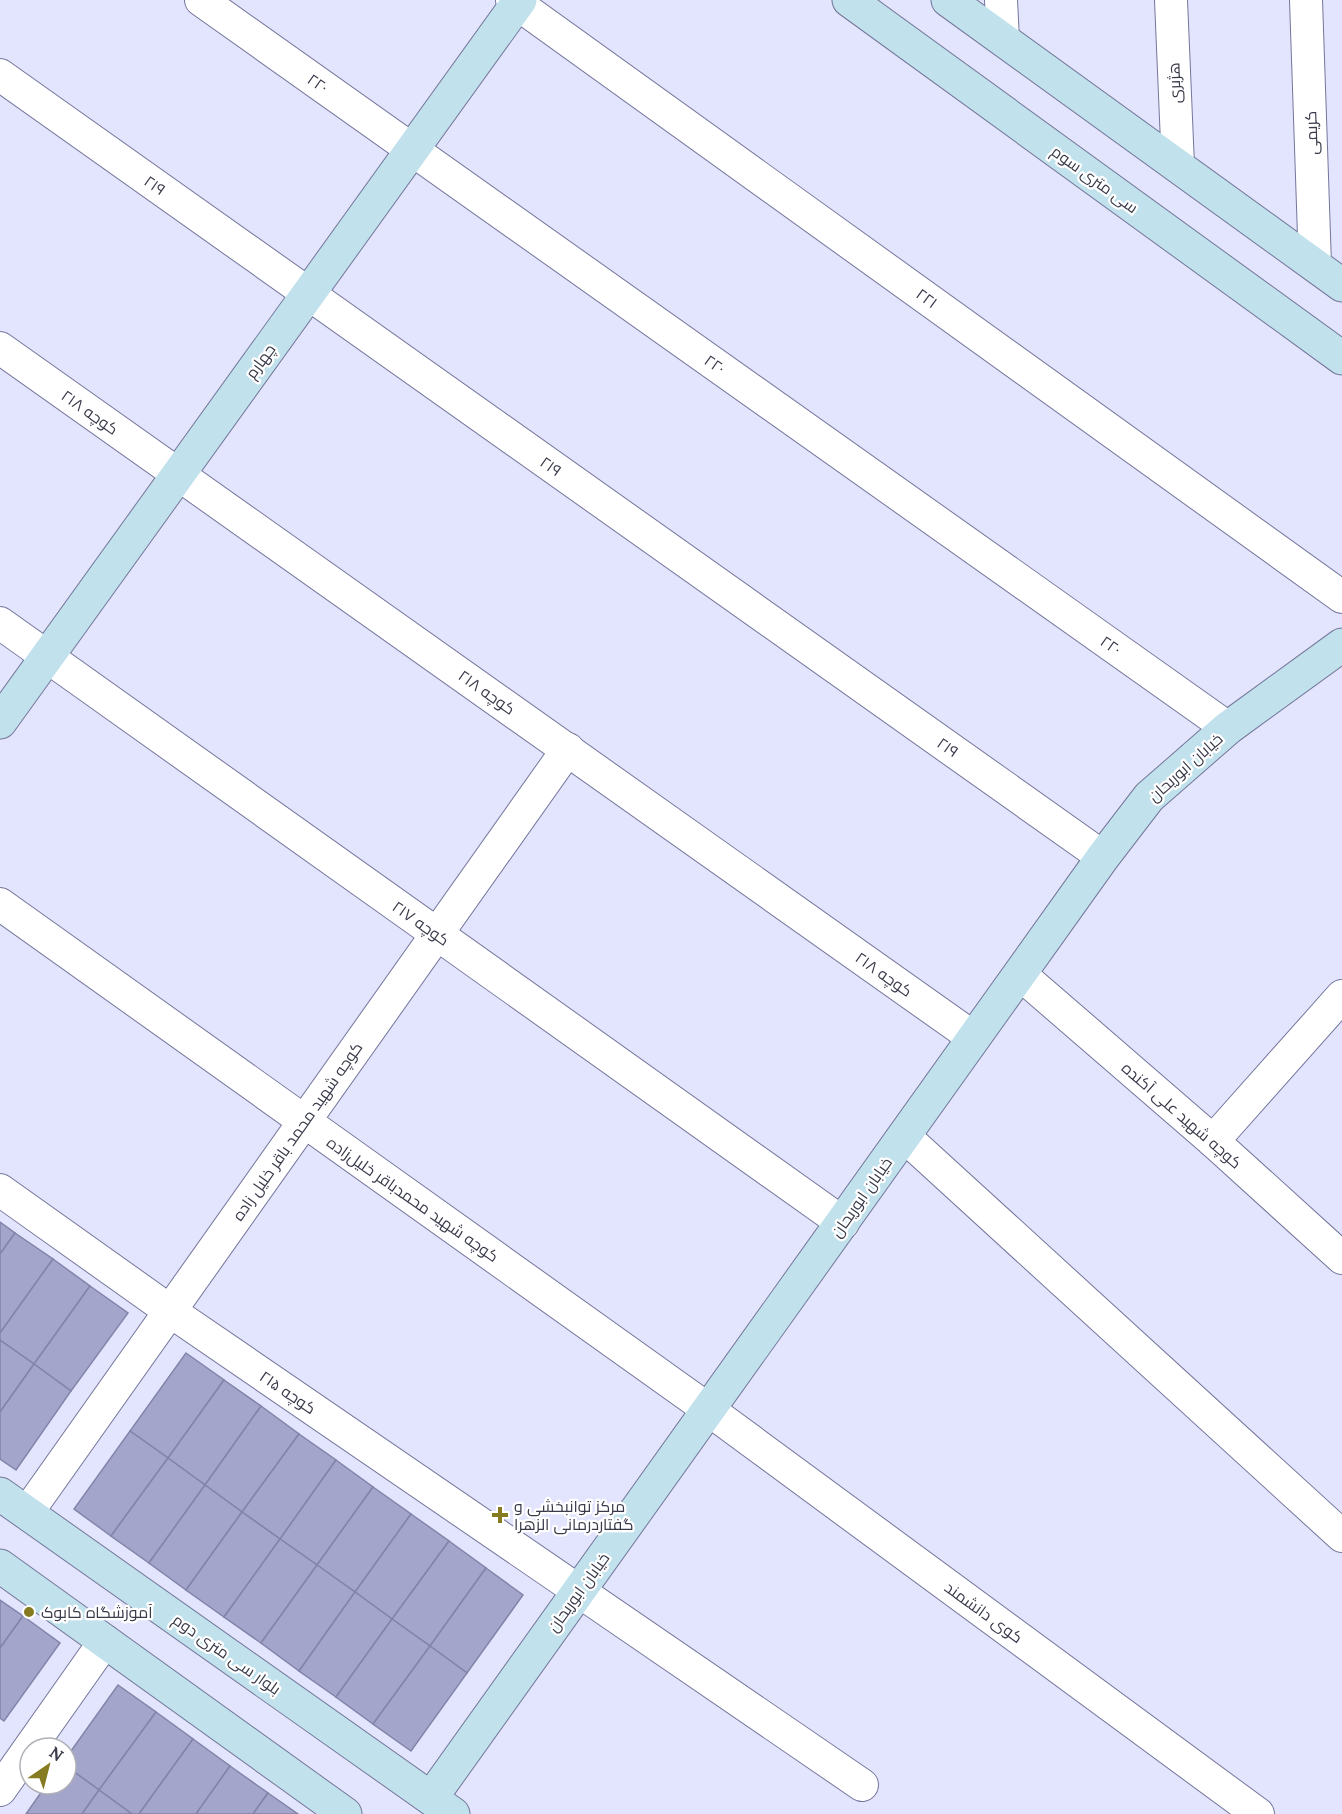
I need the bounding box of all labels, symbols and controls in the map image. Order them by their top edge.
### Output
street label: هژبری [1163,62,1186,104]
street label: ۲۲۰ [304,69,332,97]
street label: کریمی [1300,111,1323,155]
street label: سی متری سوم [1047,141,1142,219]
street label: ۲۱۹ [140,171,170,199]
street label: ۲۲۱ [912,283,942,313]
street label: چهارم [241,340,281,384]
street label: ۲۲۰ [701,350,729,378]
street label: کوچه ۲۱۸ [57,385,122,440]
street label: ۲۱۹ [536,452,566,480]
street label: ۲۲۰ [1097,631,1125,659]
street label: کوچه ۲۱۸ [454,665,519,720]
street label: خیابان ابوریحان [1144,728,1227,806]
street label: ۲۱۹ [933,733,963,761]
street label: کوچه ۲۱۷ [388,896,453,951]
street label: کوچه ۲۱۸ [851,947,916,1002]
street label: کوچه شهید محمد باقر خلیل زاده [228,1038,368,1225]
street label: کوچه شهید علی آکنده [1117,1057,1246,1174]
street label: کوچه شهید محمدباقر خلیل‌زاده [322,1132,503,1268]
street label: خیابان ابوریحان [826,1153,897,1242]
street label: کوچه ۲۱۵ [255,1366,320,1420]
place label: مرکز توانبخشی و گفتاردرمانی الزهرا [514,1496,634,1535]
marker: مرکز توانبخشی و گفتاردرمانی الزهرا [491,1506,509,1524]
street label: خیابان ابوریحان [542,1548,614,1636]
street label: کوی دانشمند [940,1577,1027,1648]
place label: آموزشگاه کابوک [41,1602,153,1622]
marker: آموزشگاه کابوک [22,1605,36,1619]
street label: بلوار سی متری دوم [168,1609,285,1700]
north arrow [18,1736,78,1796]
text: N [46,1742,67,1765]

